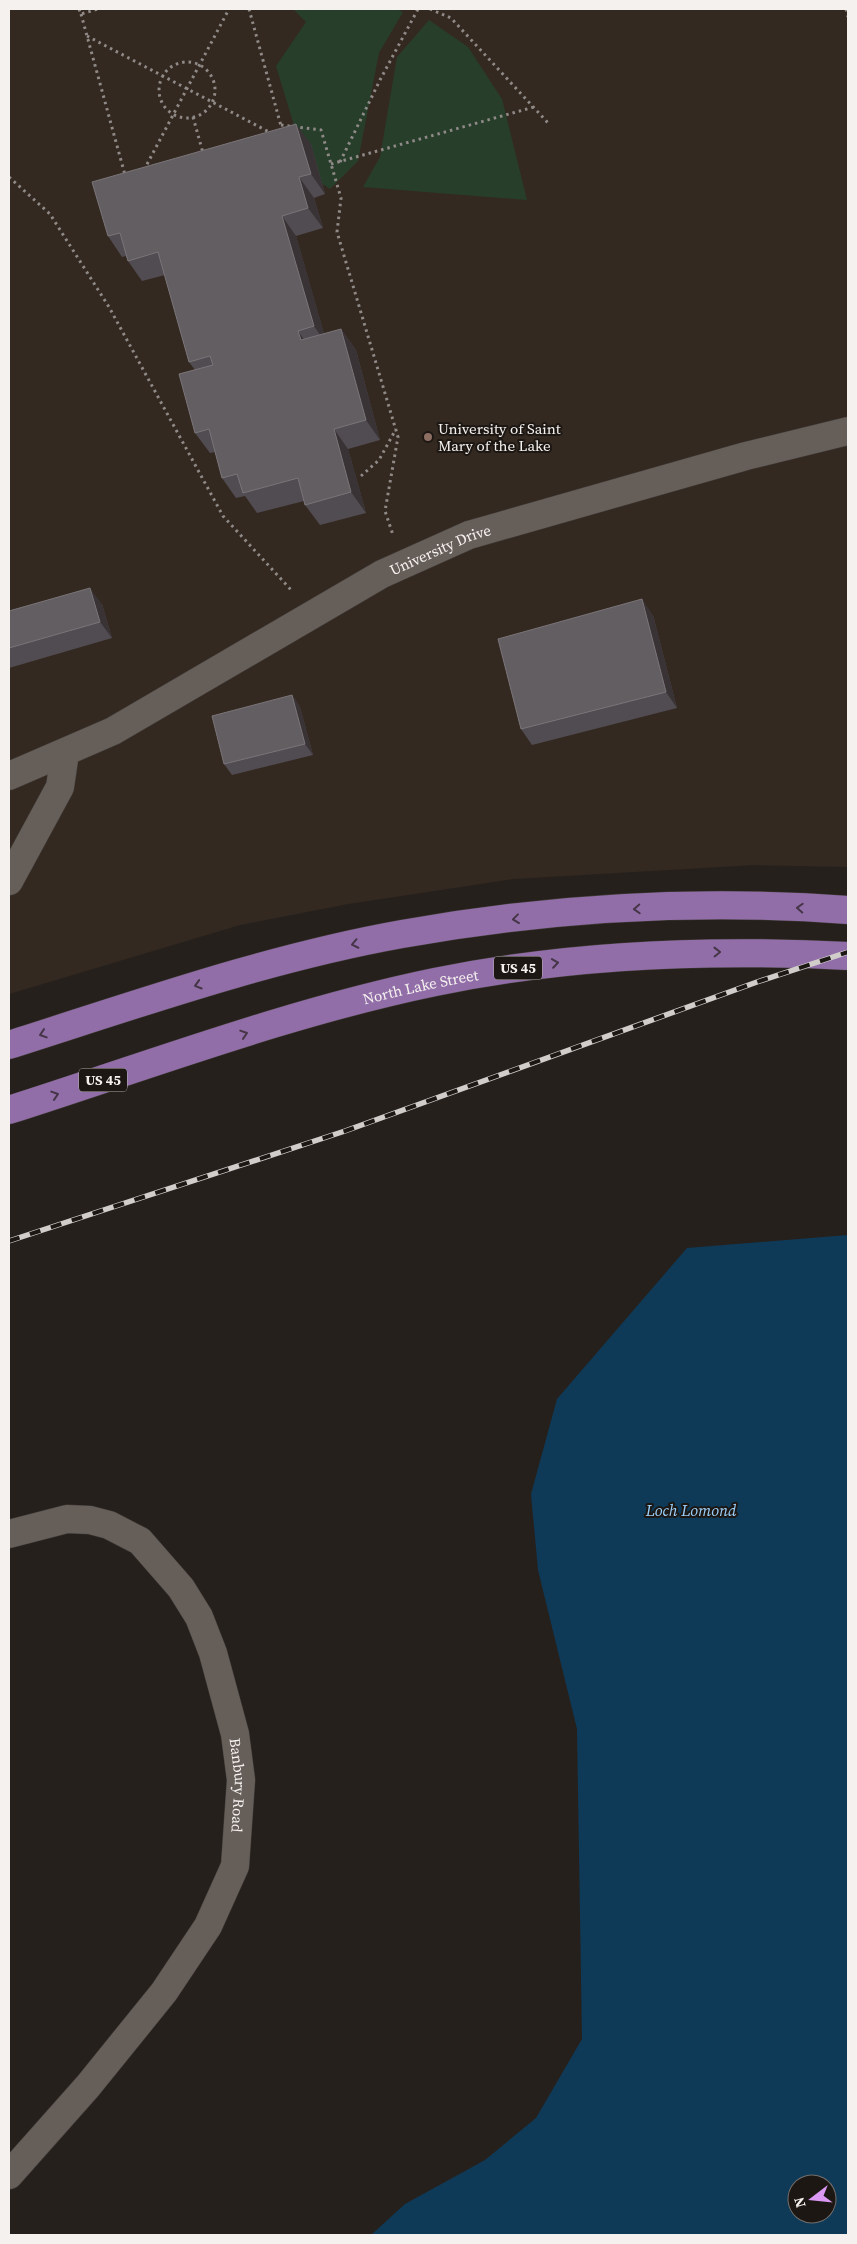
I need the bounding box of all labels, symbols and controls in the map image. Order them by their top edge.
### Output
place label: University of Saint Mary of the Lake [438,418,561,456]
marker: University of Saint Mary of the Lake [422,431,434,443]
street label: University Drive [386,519,493,580]
one-way arrow [795,902,803,913]
one-way arrow [633,904,641,915]
one-way arrow [511,913,519,924]
one-way arrow [351,938,360,949]
one-way arrow [714,947,722,958]
road number: US 45 [494,956,542,980]
one-way arrow [552,958,560,969]
street label: North Lake Street [360,964,480,1009]
one-way arrow [194,979,203,989]
one-way arrow [40,1028,48,1038]
one-way arrow [239,1030,248,1040]
road number: US 45 [79,1068,127,1092]
one-way arrow [50,1091,59,1101]
water label: Loch Lomond [645,1499,737,1521]
street label: Banbury Road [225,1737,252,1834]
north arrow [787,2174,837,2224]
text: N [788,2195,811,2210]

